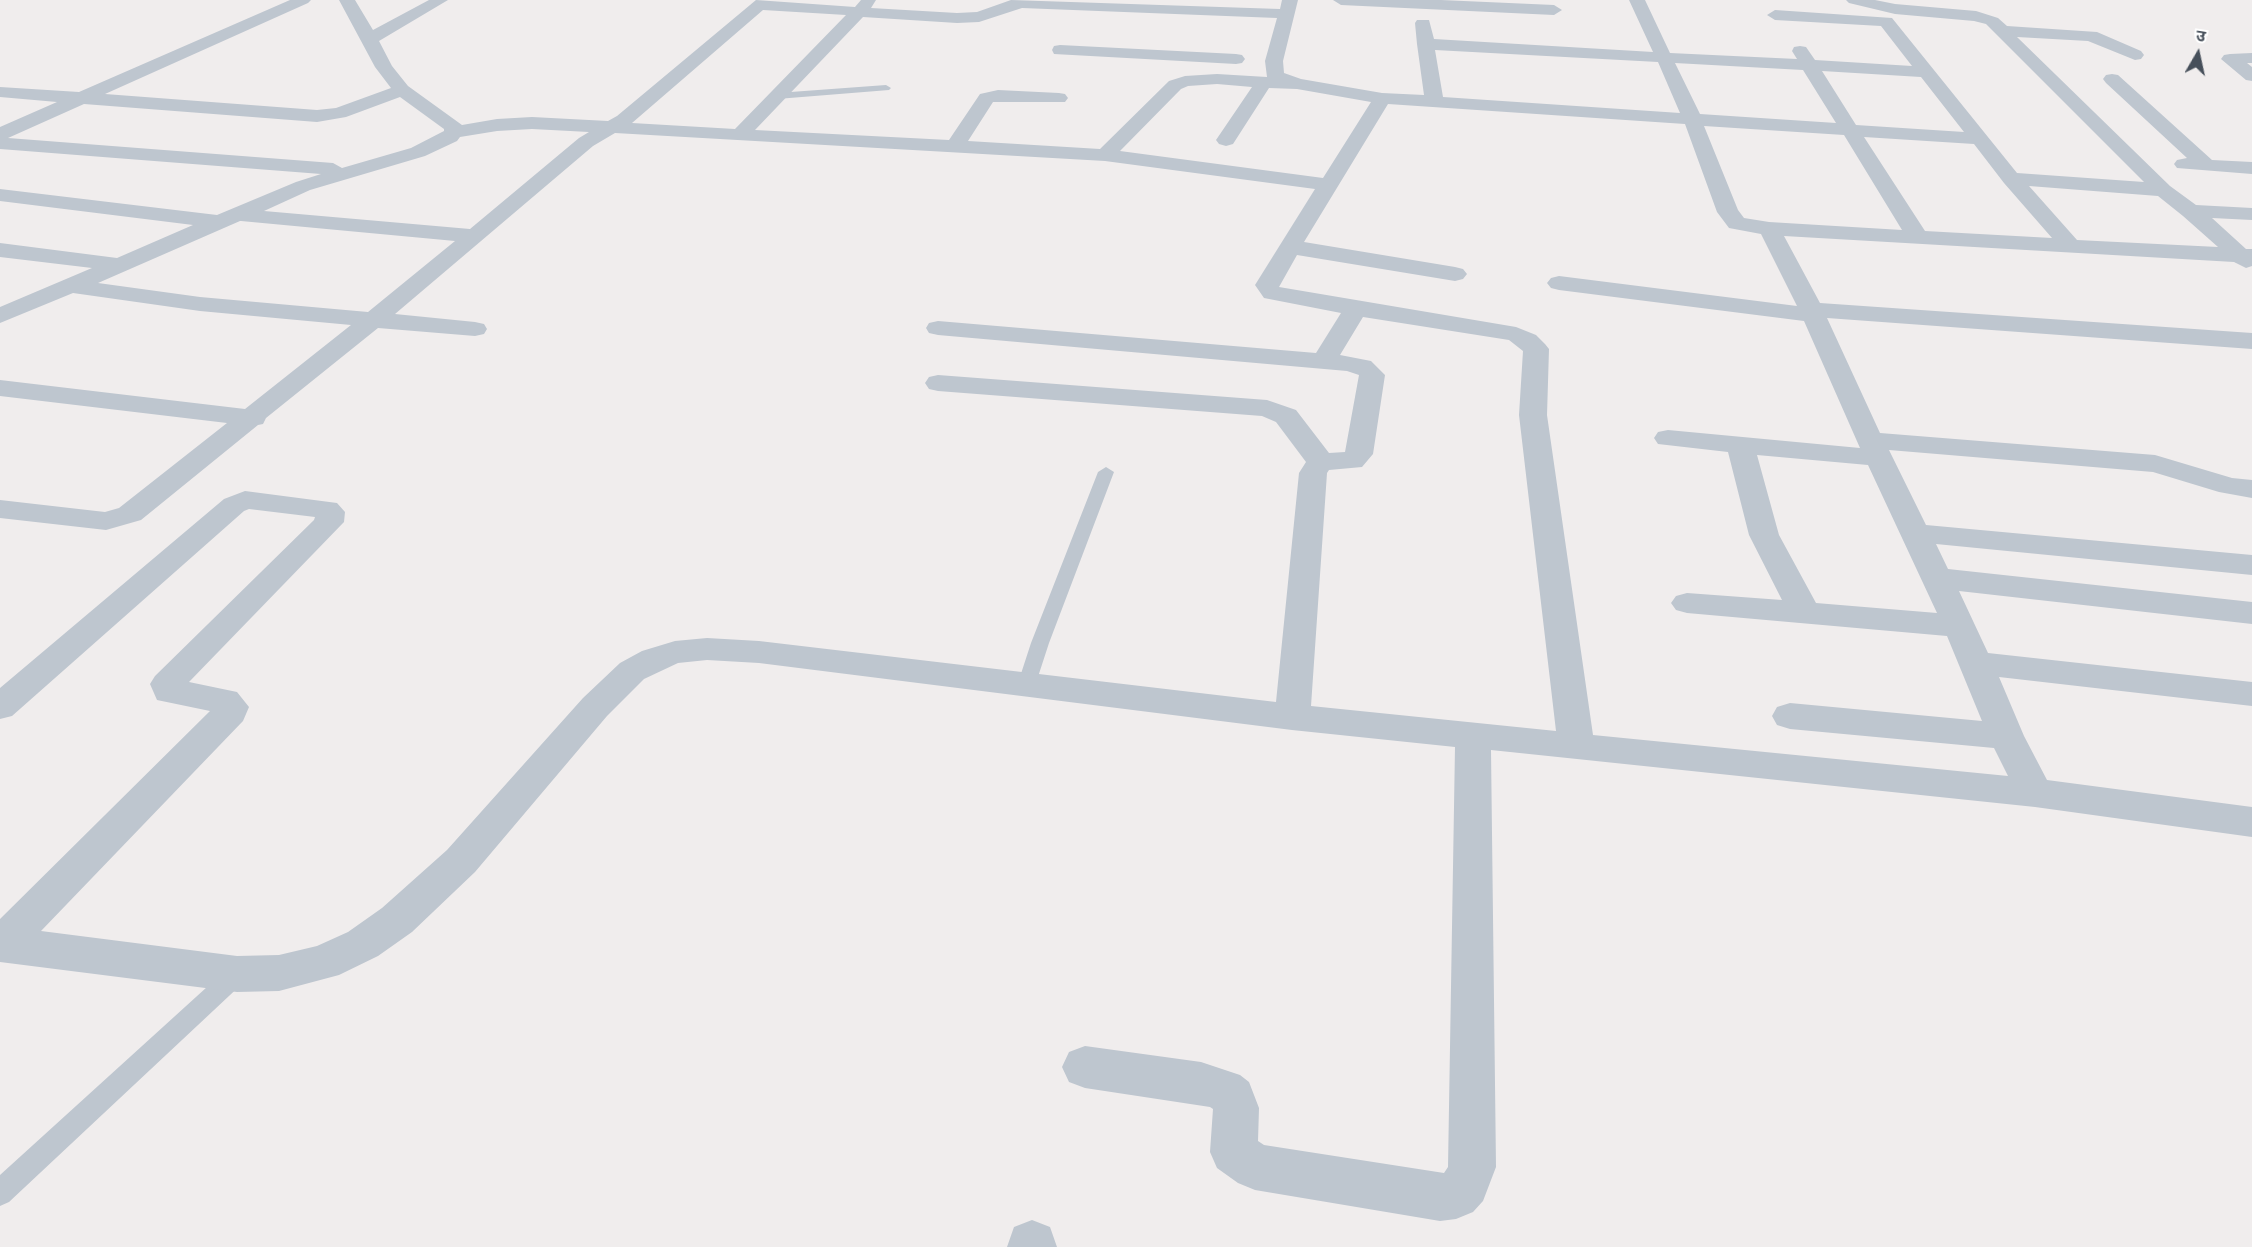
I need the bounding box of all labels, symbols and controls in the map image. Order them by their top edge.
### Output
north arrow [2168,24,2228,84]
text: उ [2194,25,2207,48]

